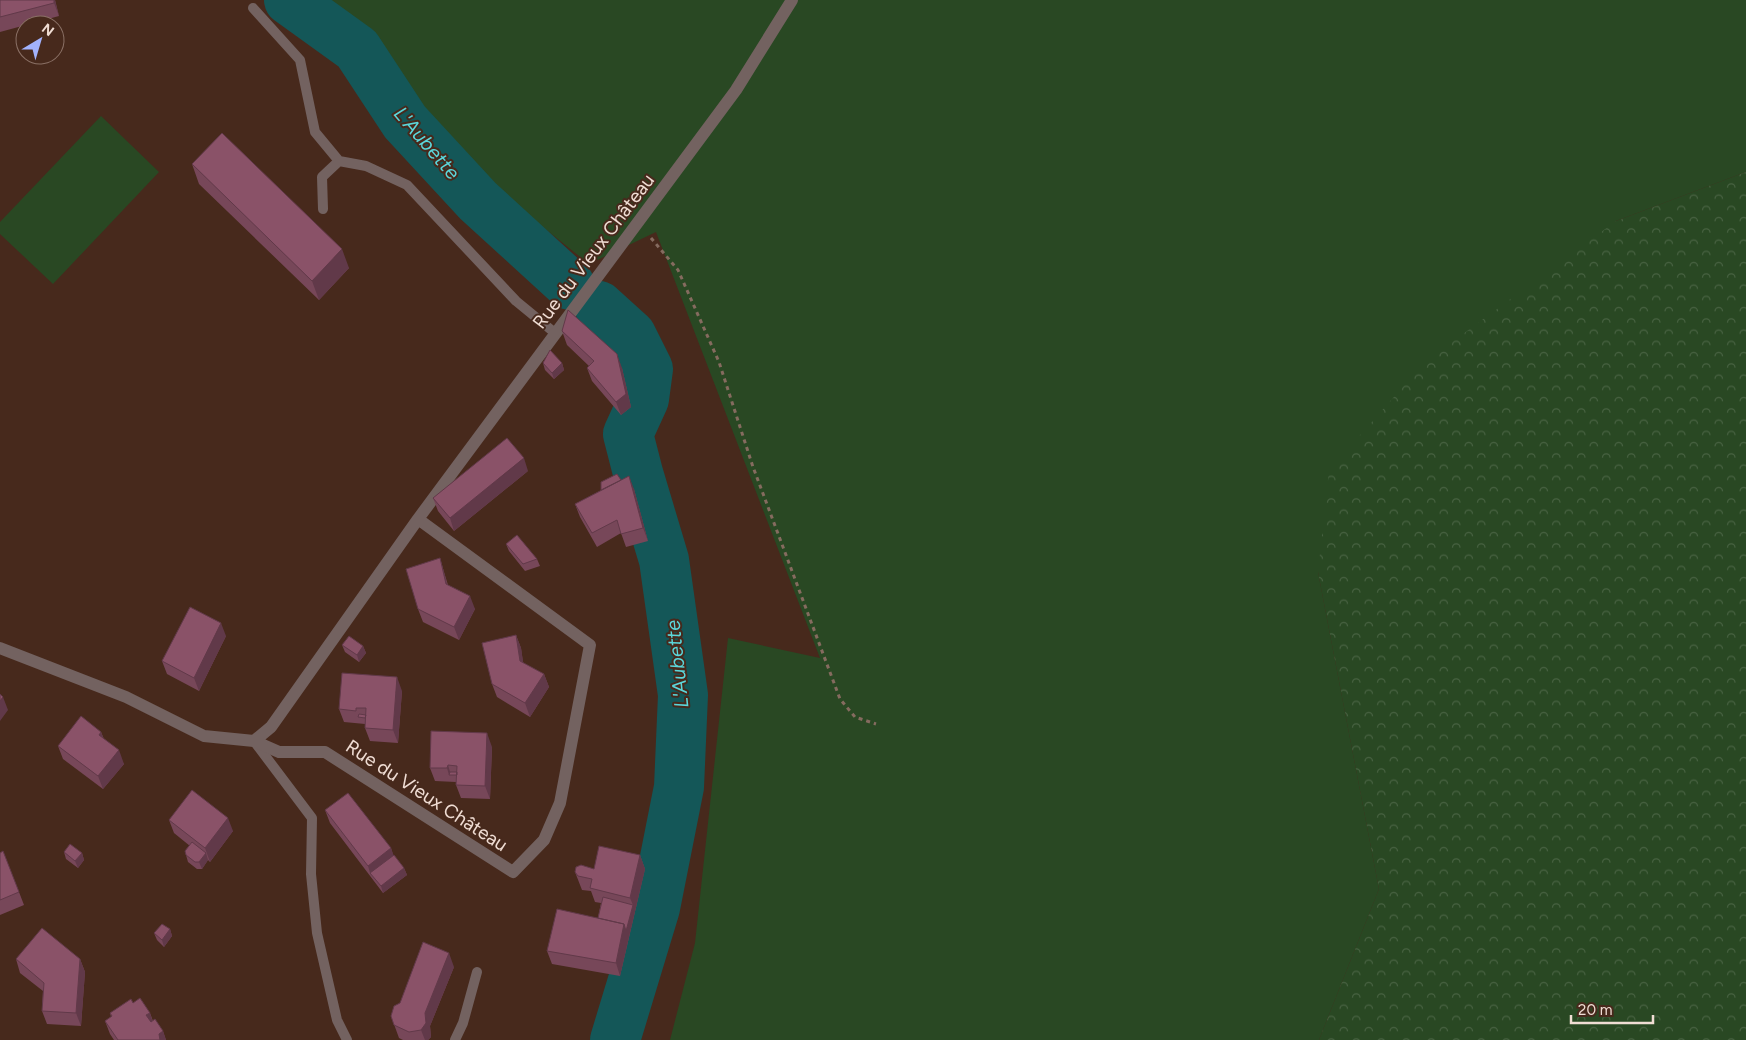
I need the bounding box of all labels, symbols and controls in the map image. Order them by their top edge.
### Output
north arrow [15,15,65,65]
text: N [38,20,57,40]
water label: L'Aubette [389,102,465,184]
street label: Rue du Vieux Château [528,169,659,333]
water label: L'Aubette [660,619,694,709]
street label: Rue du Vieux Château [342,735,512,856]
scale bar [1571,992,1654,1024]
text: 20 m [1578,1001,1612,1019]

